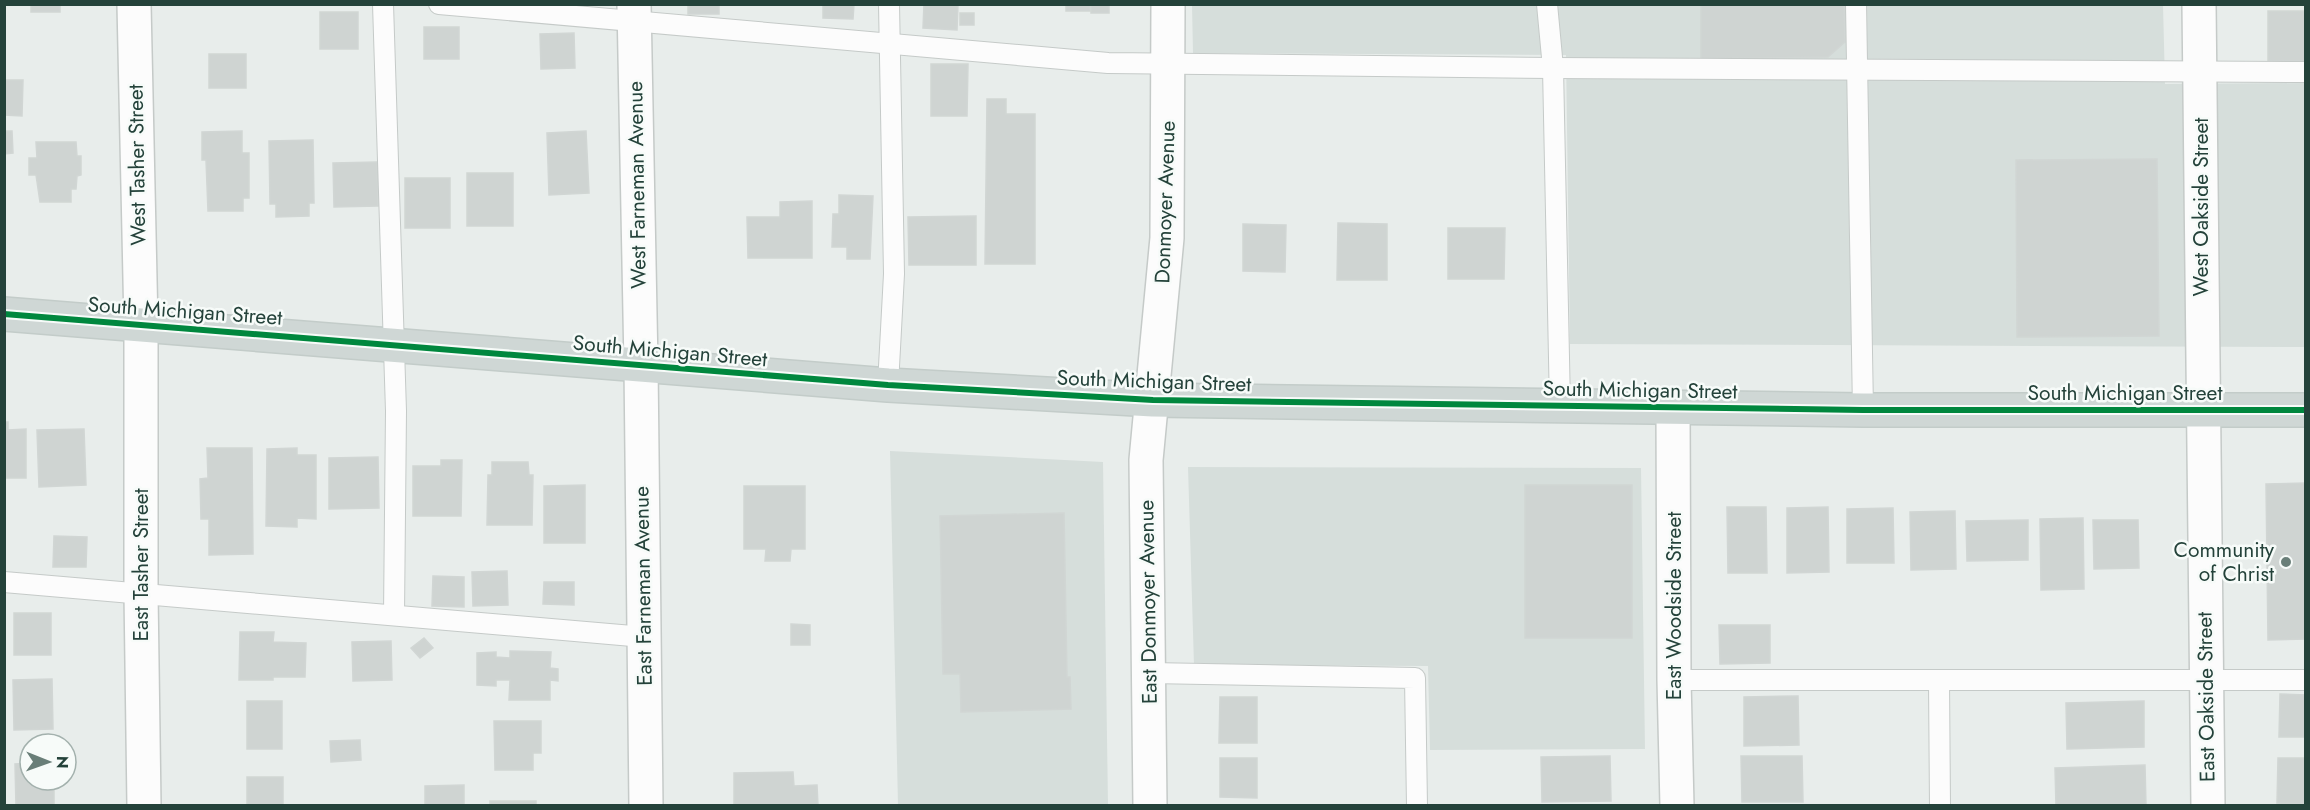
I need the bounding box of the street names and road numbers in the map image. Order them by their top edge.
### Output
street label: West Farneman Avenue [620,81,654,289]
street label: West Tasher Street [121,84,153,246]
street label: West Oakside Street [2186,118,2216,296]
street label: Donmoyer Avenue [1147,120,1183,284]
street label: South Michigan Street [87,289,283,333]
street label: South Michigan Street [572,328,768,374]
street label: South Michigan Street [1056,363,1252,399]
street label: South Michigan Street [1542,373,1738,407]
street label: South Michigan Street [2028,378,2222,408]
street label: East Farneman Avenue [626,486,660,686]
street label: East Tasher Street [126,488,156,642]
street label: East Donmoyer Avenue [1131,499,1165,704]
street label: East Woodside Street [1659,512,1689,700]
street label: East Oakside Street [2190,612,2222,782]

